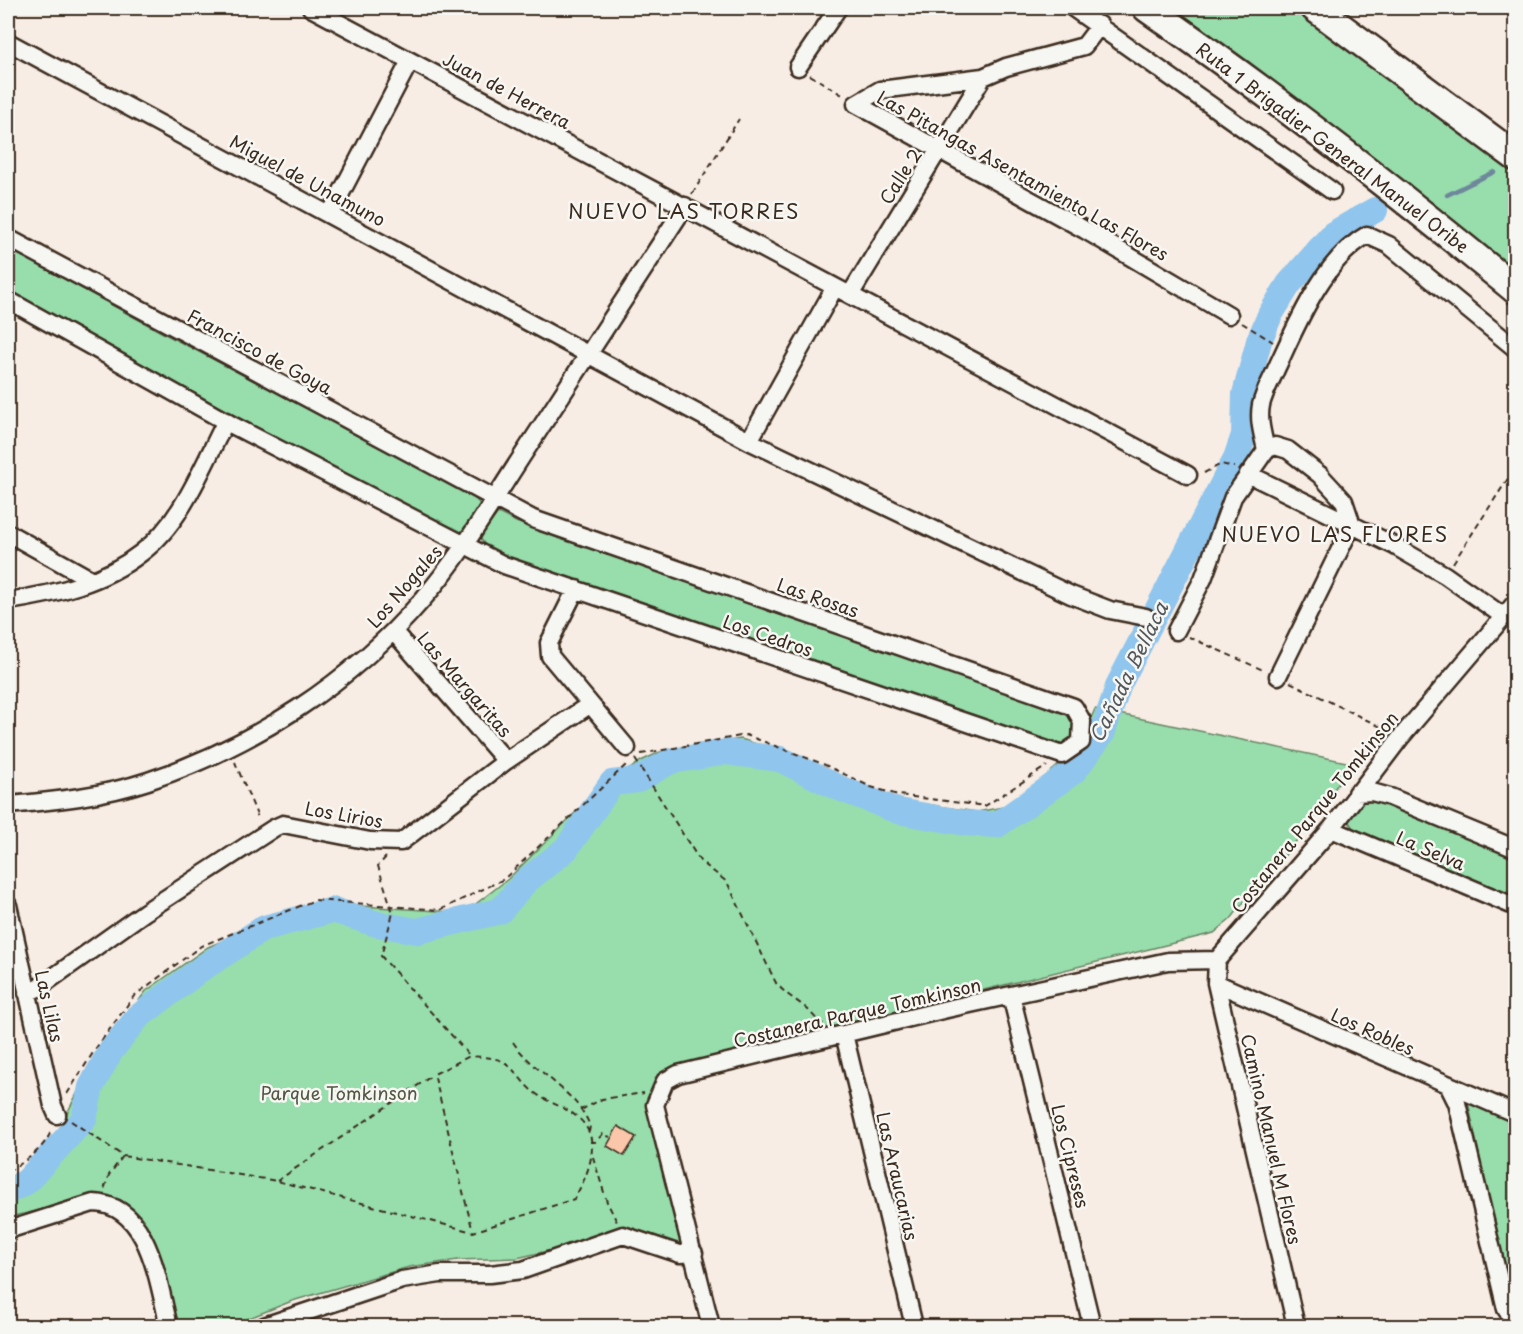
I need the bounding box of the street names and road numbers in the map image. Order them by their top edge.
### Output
street label: Ruta 1 Brigadier General Manuel Oribe [1191,35,1475,259]
street label: Juan de Herrera [438,45,576,135]
street label: Las Pitangas Asentamiento Las Flores [872,83,1174,267]
street label: Miguel de Unamuno [225,127,391,233]
street label: Calle 2 [872,143,928,209]
street label: Francisco de Goya [183,301,338,401]
street label: Los Nogales [360,538,448,634]
street label: Las Rosas [774,570,862,624]
street label: Los Cedros [720,607,816,663]
street label: Las Margaritas [411,625,519,743]
street label: Costanera Parque Tomkinson [1224,705,1404,919]
street label: Los Lirios [303,794,385,834]
street label: La Selva [1392,823,1470,877]
street label: Las Lilas [29,967,71,1045]
street label: Costanera Parque Tomkinson [731,970,983,1054]
street label: Los Robles [1327,1001,1419,1061]
street label: Camino Manuel M Flores [1235,1031,1309,1247]
street label: Los Cipreses [1045,1101,1097,1211]
street label: Las Araucarias [870,1109,926,1243]

